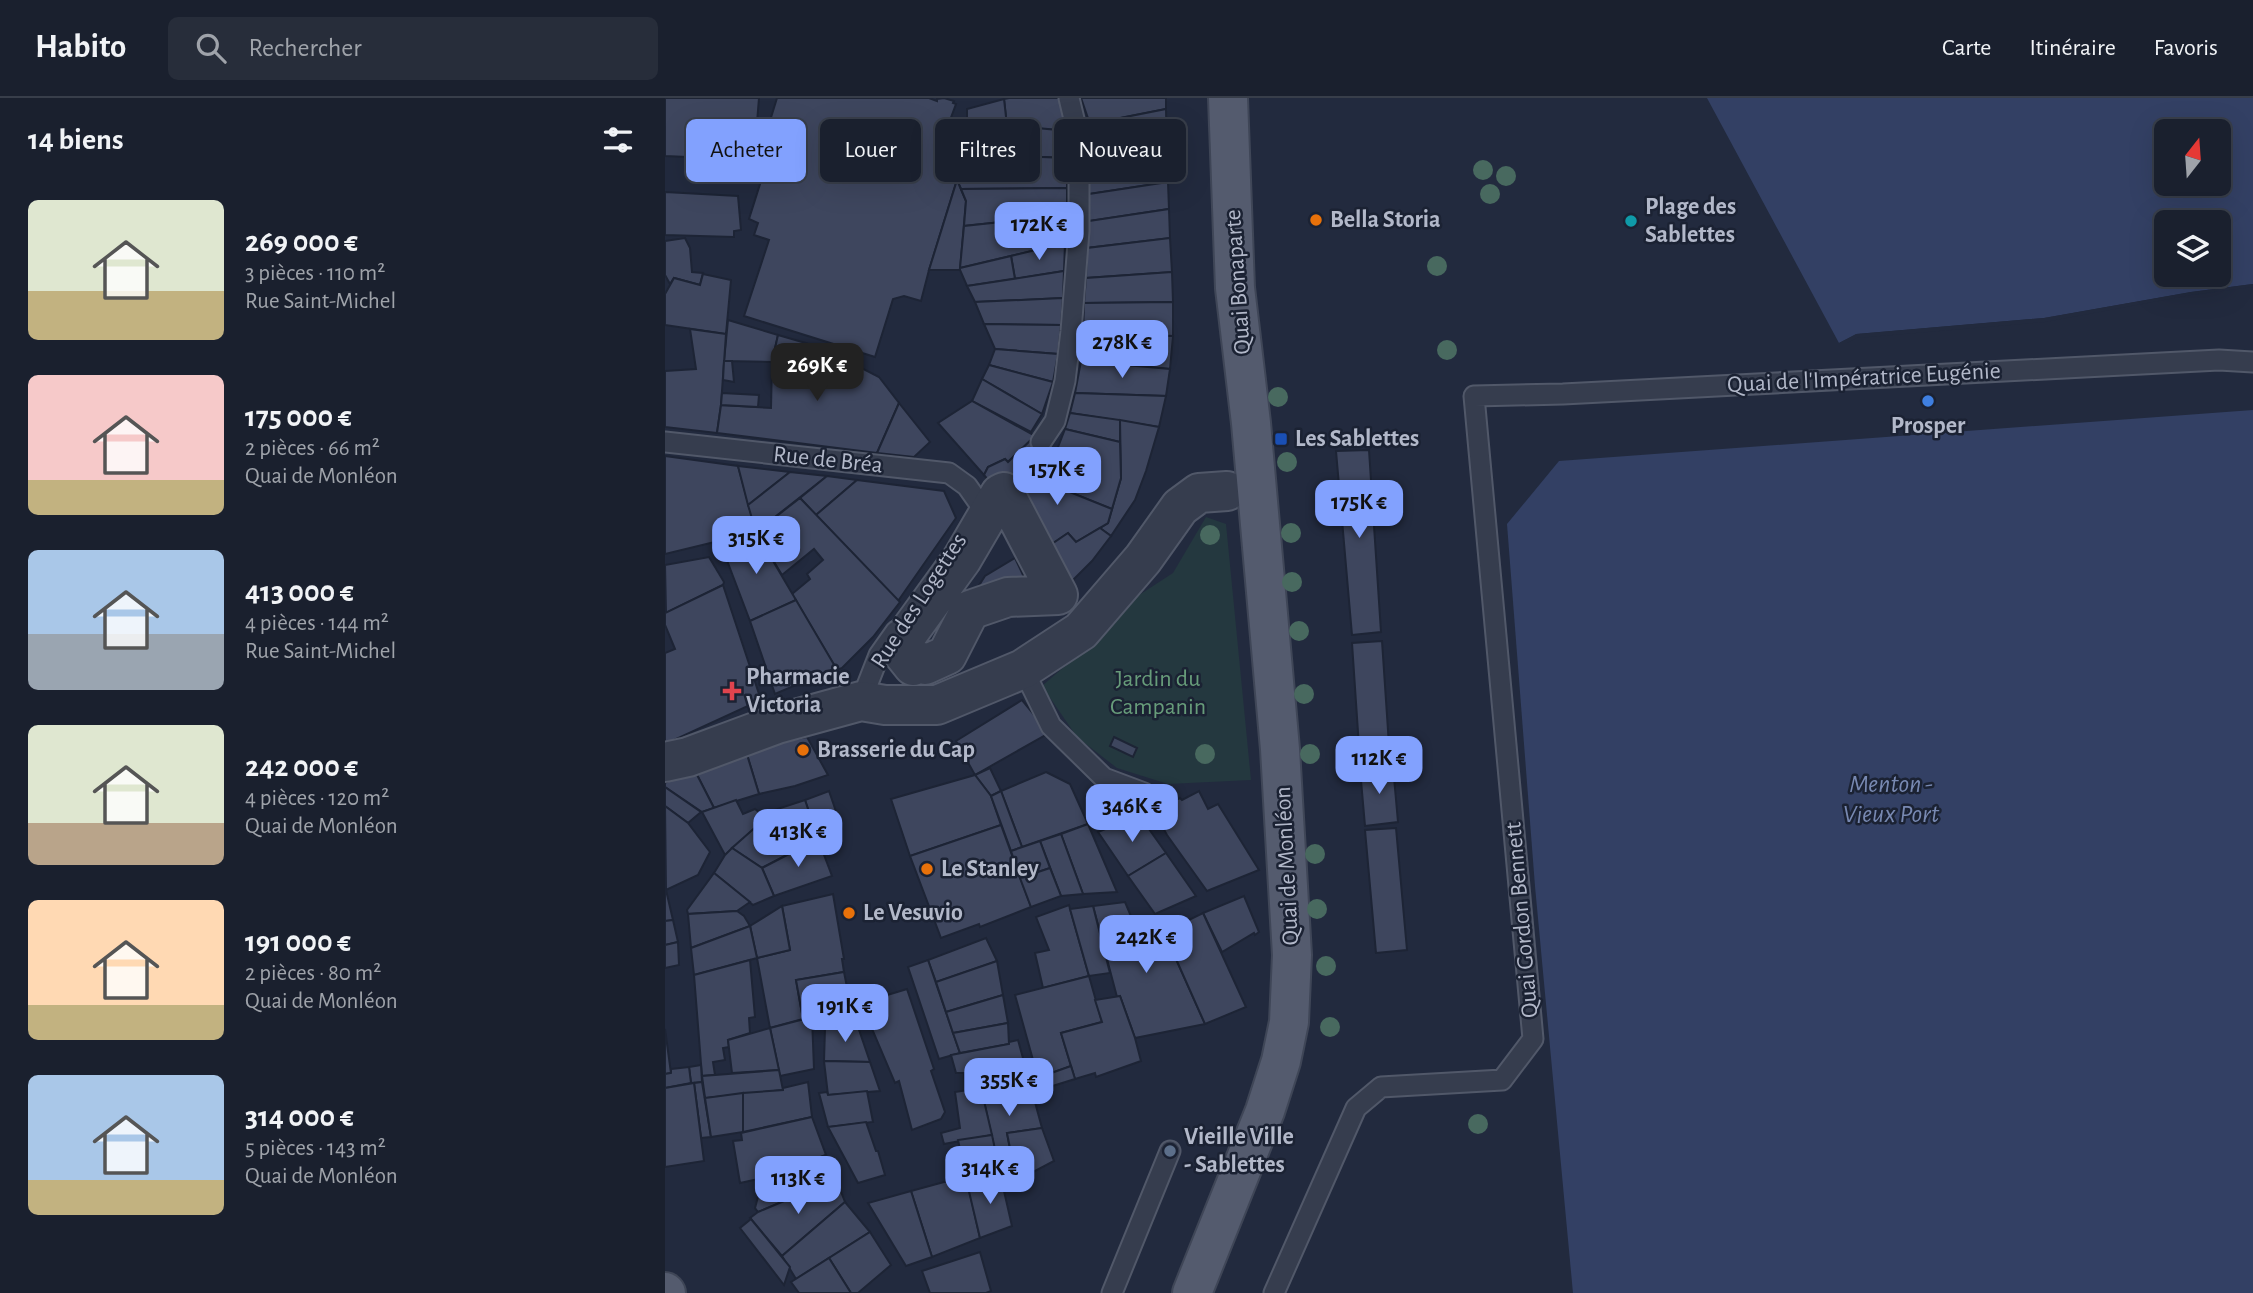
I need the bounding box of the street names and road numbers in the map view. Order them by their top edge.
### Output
street label: Quai Bonaparte [1221,209,1255,355]
street label: Quai de l'Impératrice Eugénie [1727,359,2001,397]
street label: Rue de Bréa [772,442,884,478]
street label: Rue des Logettes [867,529,971,673]
street label: Quai de Monléon [1271,786,1303,946]
street label: Quai Gordon Bennett [1501,821,1543,1019]

